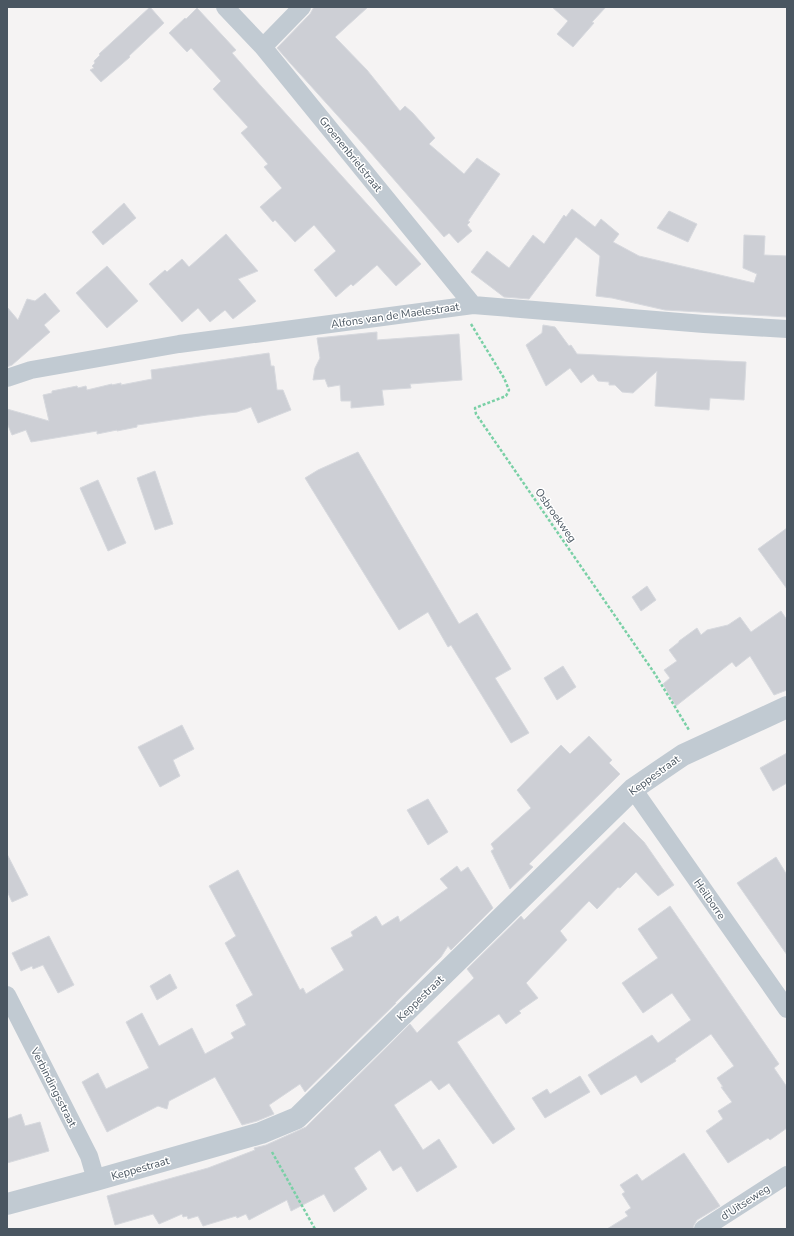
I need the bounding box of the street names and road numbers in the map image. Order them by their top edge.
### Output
street label: Groenenbrielstraat [316,114,386,195]
street label: Alfons van de Maelestraat [330,299,460,332]
street label: Osbroekweg [531,485,580,545]
street label: Keppestraat [626,752,683,799]
street label: Heilborre [690,876,729,923]
street label: Keppestraat [394,972,447,1025]
street label: Verbindingsstraat [27,1044,80,1130]
street label: Keppestraat [109,1153,171,1184]
street label: d'Uitseweg [718,1181,773,1224]

